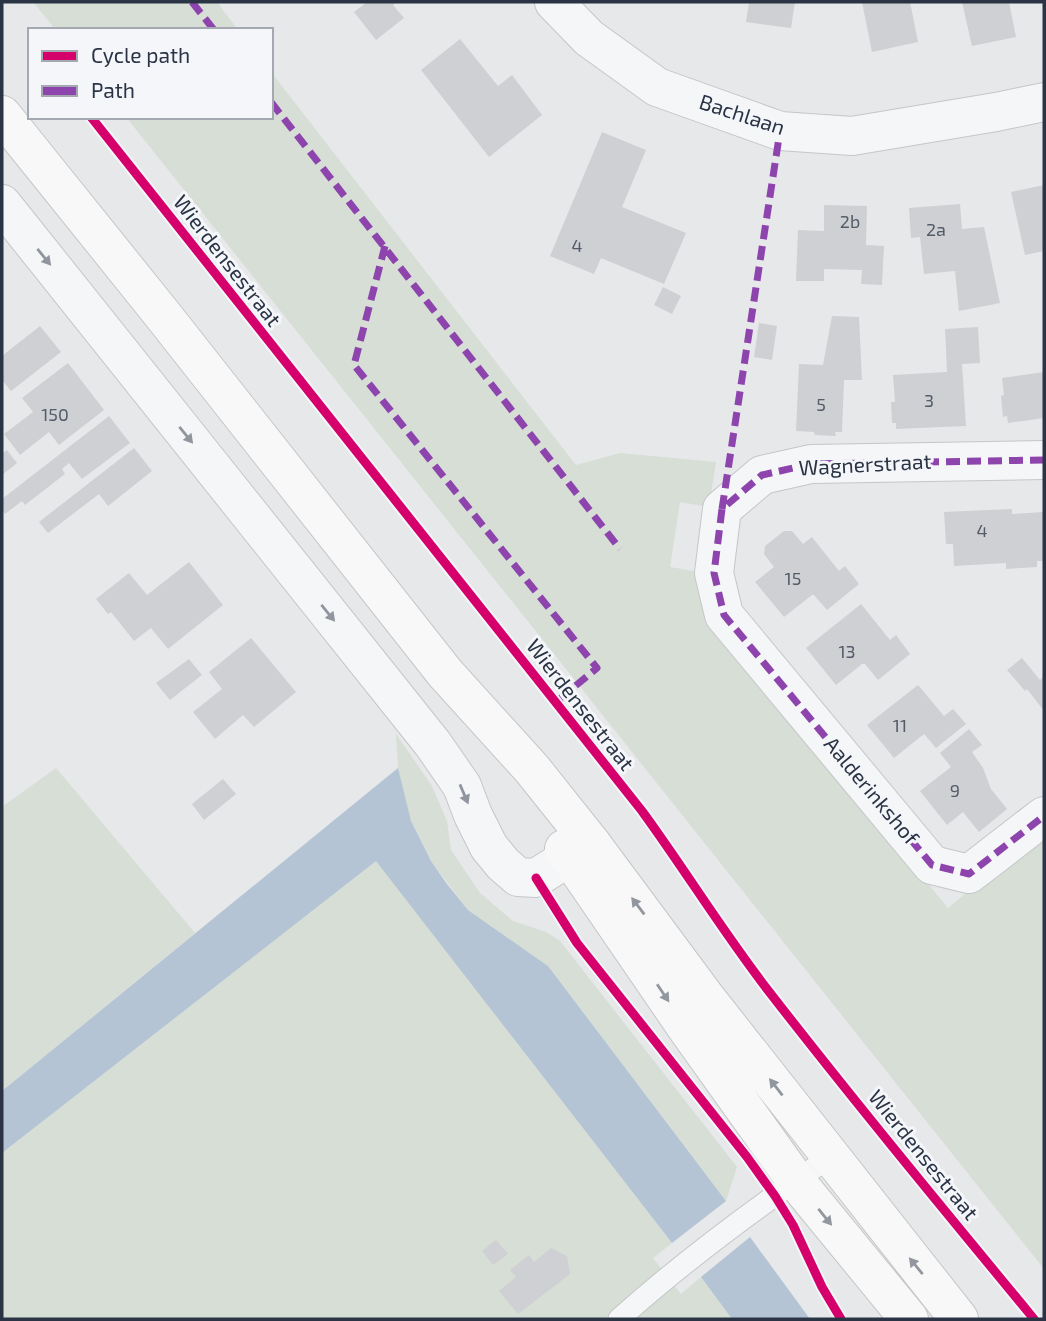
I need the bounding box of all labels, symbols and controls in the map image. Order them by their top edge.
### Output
legend [28,28,273,119]
text: Cycle path [91,42,190,67]
text: Path [91,77,135,102]
street label: Bachlaan [697,88,788,139]
street label: Wierdensestraat [169,189,287,331]
house number: 2b [840,210,860,232]
house number: 2a [926,218,946,240]
house number: 4 [571,234,583,256]
one-way arrow [37,248,51,266]
house number: 3 [924,389,934,411]
house number: 5 [816,393,826,415]
house number: 150 [41,403,69,425]
one-way arrow [179,425,194,443]
street label: Wagnerstraat [798,448,932,479]
house number: 4 [976,519,988,541]
house number: 15 [785,567,801,589]
one-way arrow [321,603,336,621]
street label: Wierdensestraat [522,633,640,775]
house number: 13 [838,640,856,662]
house number: 11 [893,714,907,736]
street label: Aalderinkshof [820,731,925,850]
house number: 9 [950,779,960,801]
one-way arrow [459,784,470,805]
one-way arrow [631,897,645,915]
one-way arrow [656,984,669,1003]
one-way arrow [768,1079,783,1097]
street label: Wierdensestraat [864,1084,984,1224]
one-way arrow [818,1207,833,1225]
one-way arrow [909,1257,924,1275]

